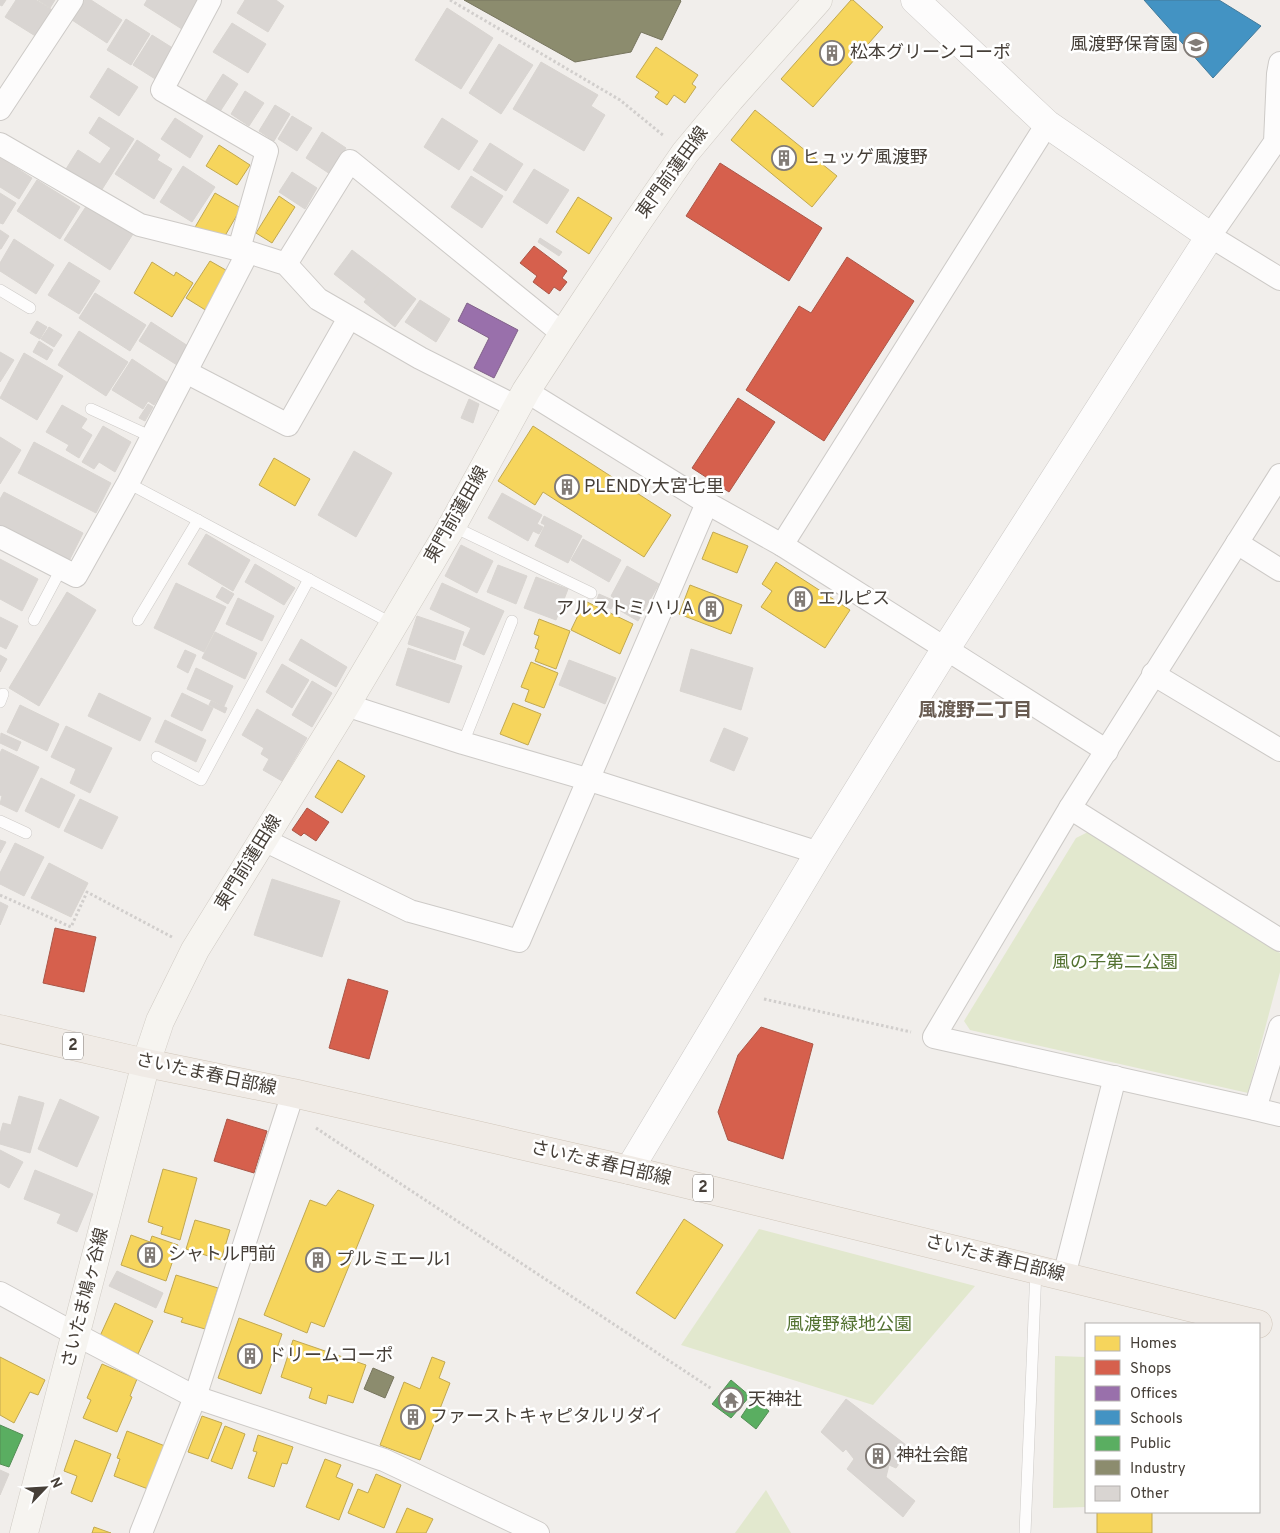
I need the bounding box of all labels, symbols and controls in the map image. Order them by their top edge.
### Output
school or university icon: 風渡野保育園 [1183,32,1209,58]
place label: 風渡野保育園 [1070,34,1178,57]
building icon: 松本グリーンコーポ [819,40,845,66]
place label: 松本グリーンコーポ [850,42,1011,65]
street label: 東門前蓮田線 [632,123,714,223]
building icon: ヒュッゲ風渡野 [771,145,797,171]
place label: ヒュッゲ風渡野 [802,147,928,170]
street label: 東門前蓮田線 [420,462,494,568]
building icon: PLENDY大宮七里 [554,474,580,500]
place label: PLENDY大宮七里 [584,476,724,499]
building icon: エルピス [787,586,813,612]
place label: エルピス [818,588,890,611]
building icon: アルストミハリA [698,596,724,622]
place label: アルストミハリA [556,598,694,621]
district label: 風渡野二丁目 [918,699,1032,723]
street label: 東門前蓮田線 [211,811,287,915]
park label: 風の子第二公園 [1052,952,1178,975]
road number: 2 [63,1032,83,1060]
street label: さいたま春日部線 [133,1049,279,1101]
street label: さいたま春日部線 [529,1137,673,1191]
road number: 2 [693,1174,713,1202]
street label: さいたま鳩ヶ谷線 [57,1226,115,1370]
street label: さいたま春日部線 [923,1230,1067,1288]
building icon: シャトル門前 [137,1242,163,1268]
place label: シャトル門前 [168,1244,276,1267]
building icon: プルミエール1 [305,1247,331,1273]
place label: プルミエール1 [336,1249,451,1272]
park label: 風渡野緑地公園 [786,1314,912,1337]
legend [1085,1323,1260,1513]
text: Homes [1130,1335,1177,1354]
building icon: ドリームコーポ [237,1343,263,1369]
place label: ドリームコーポ [268,1345,393,1368]
text: Shops [1130,1360,1171,1379]
text: Offices [1130,1385,1177,1404]
temple icon: 天神社 [718,1387,744,1413]
place label: 天神社 [748,1389,802,1412]
building icon: ファーストキャピタルリダイ [400,1404,426,1430]
place label: ファーストキャピタルリダイ [430,1406,663,1429]
text: Schools [1130,1410,1183,1429]
text: Public [1130,1435,1171,1454]
building icon: 神社会館 [865,1443,891,1469]
place label: 神社会館 [896,1445,968,1468]
text: Industry [1130,1460,1186,1479]
north arrow [20,1463,70,1513]
text: N [46,1475,65,1491]
text: Other [1130,1485,1169,1504]

